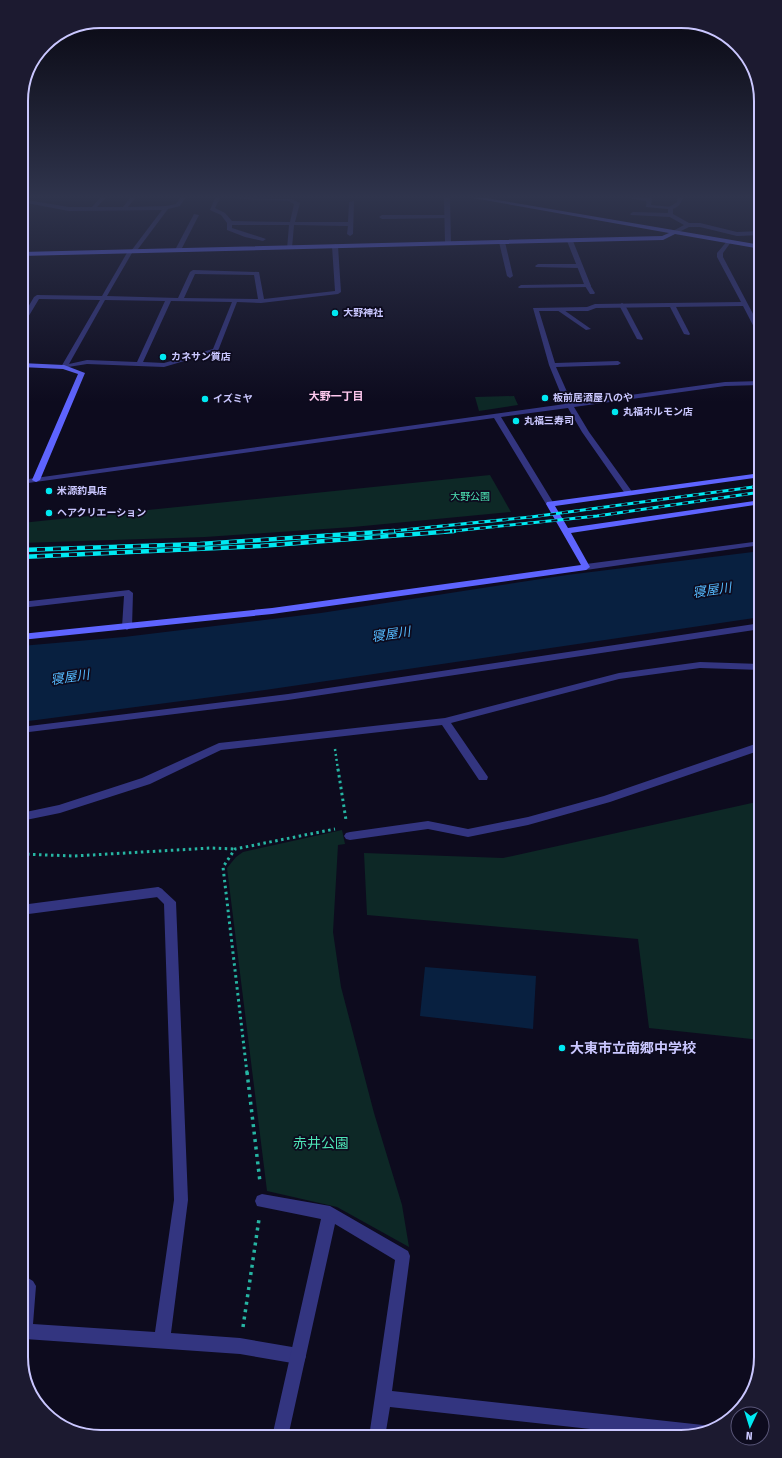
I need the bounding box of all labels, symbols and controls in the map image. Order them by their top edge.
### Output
place label: 大野神社 [343,307,384,319]
marker: 大野神社 [330,308,340,318]
place label: カネサン質店 [171,351,231,363]
marker: カネサン質店 [158,352,168,362]
district label: 大野一丁目 [309,390,364,403]
place label: 板前居酒屋八のや [553,392,633,404]
place label: イズミヤ [213,393,253,405]
marker: 板前居酒屋八のや [540,393,550,403]
marker: イズミヤ [200,394,210,404]
place label: 丸福ホルモン店 [623,406,693,418]
marker: 丸福ホルモン店 [610,407,620,417]
place label: 丸福三寿司 [524,415,574,427]
marker: 丸福三寿司 [511,416,521,426]
place label: 米源釣具店 [57,485,107,497]
marker: 米源釣具店 [44,486,54,496]
park label: 大野公園 [450,491,490,503]
place label: ヘアクリエーション [57,507,146,519]
marker: ヘアクリエーション [44,508,54,518]
water label: 寝屋川 [692,580,734,600]
water label: 寝屋川 [371,624,413,644]
water label: 寝屋川 [50,667,92,687]
place label: 大東市立南郷中学校 [570,1040,696,1057]
marker: 大東市立南郷中学校 [557,1043,567,1053]
park label: 赤井公園 [293,1135,349,1152]
north arrow [730,1406,770,1446]
text: N [746,1429,753,1442]

